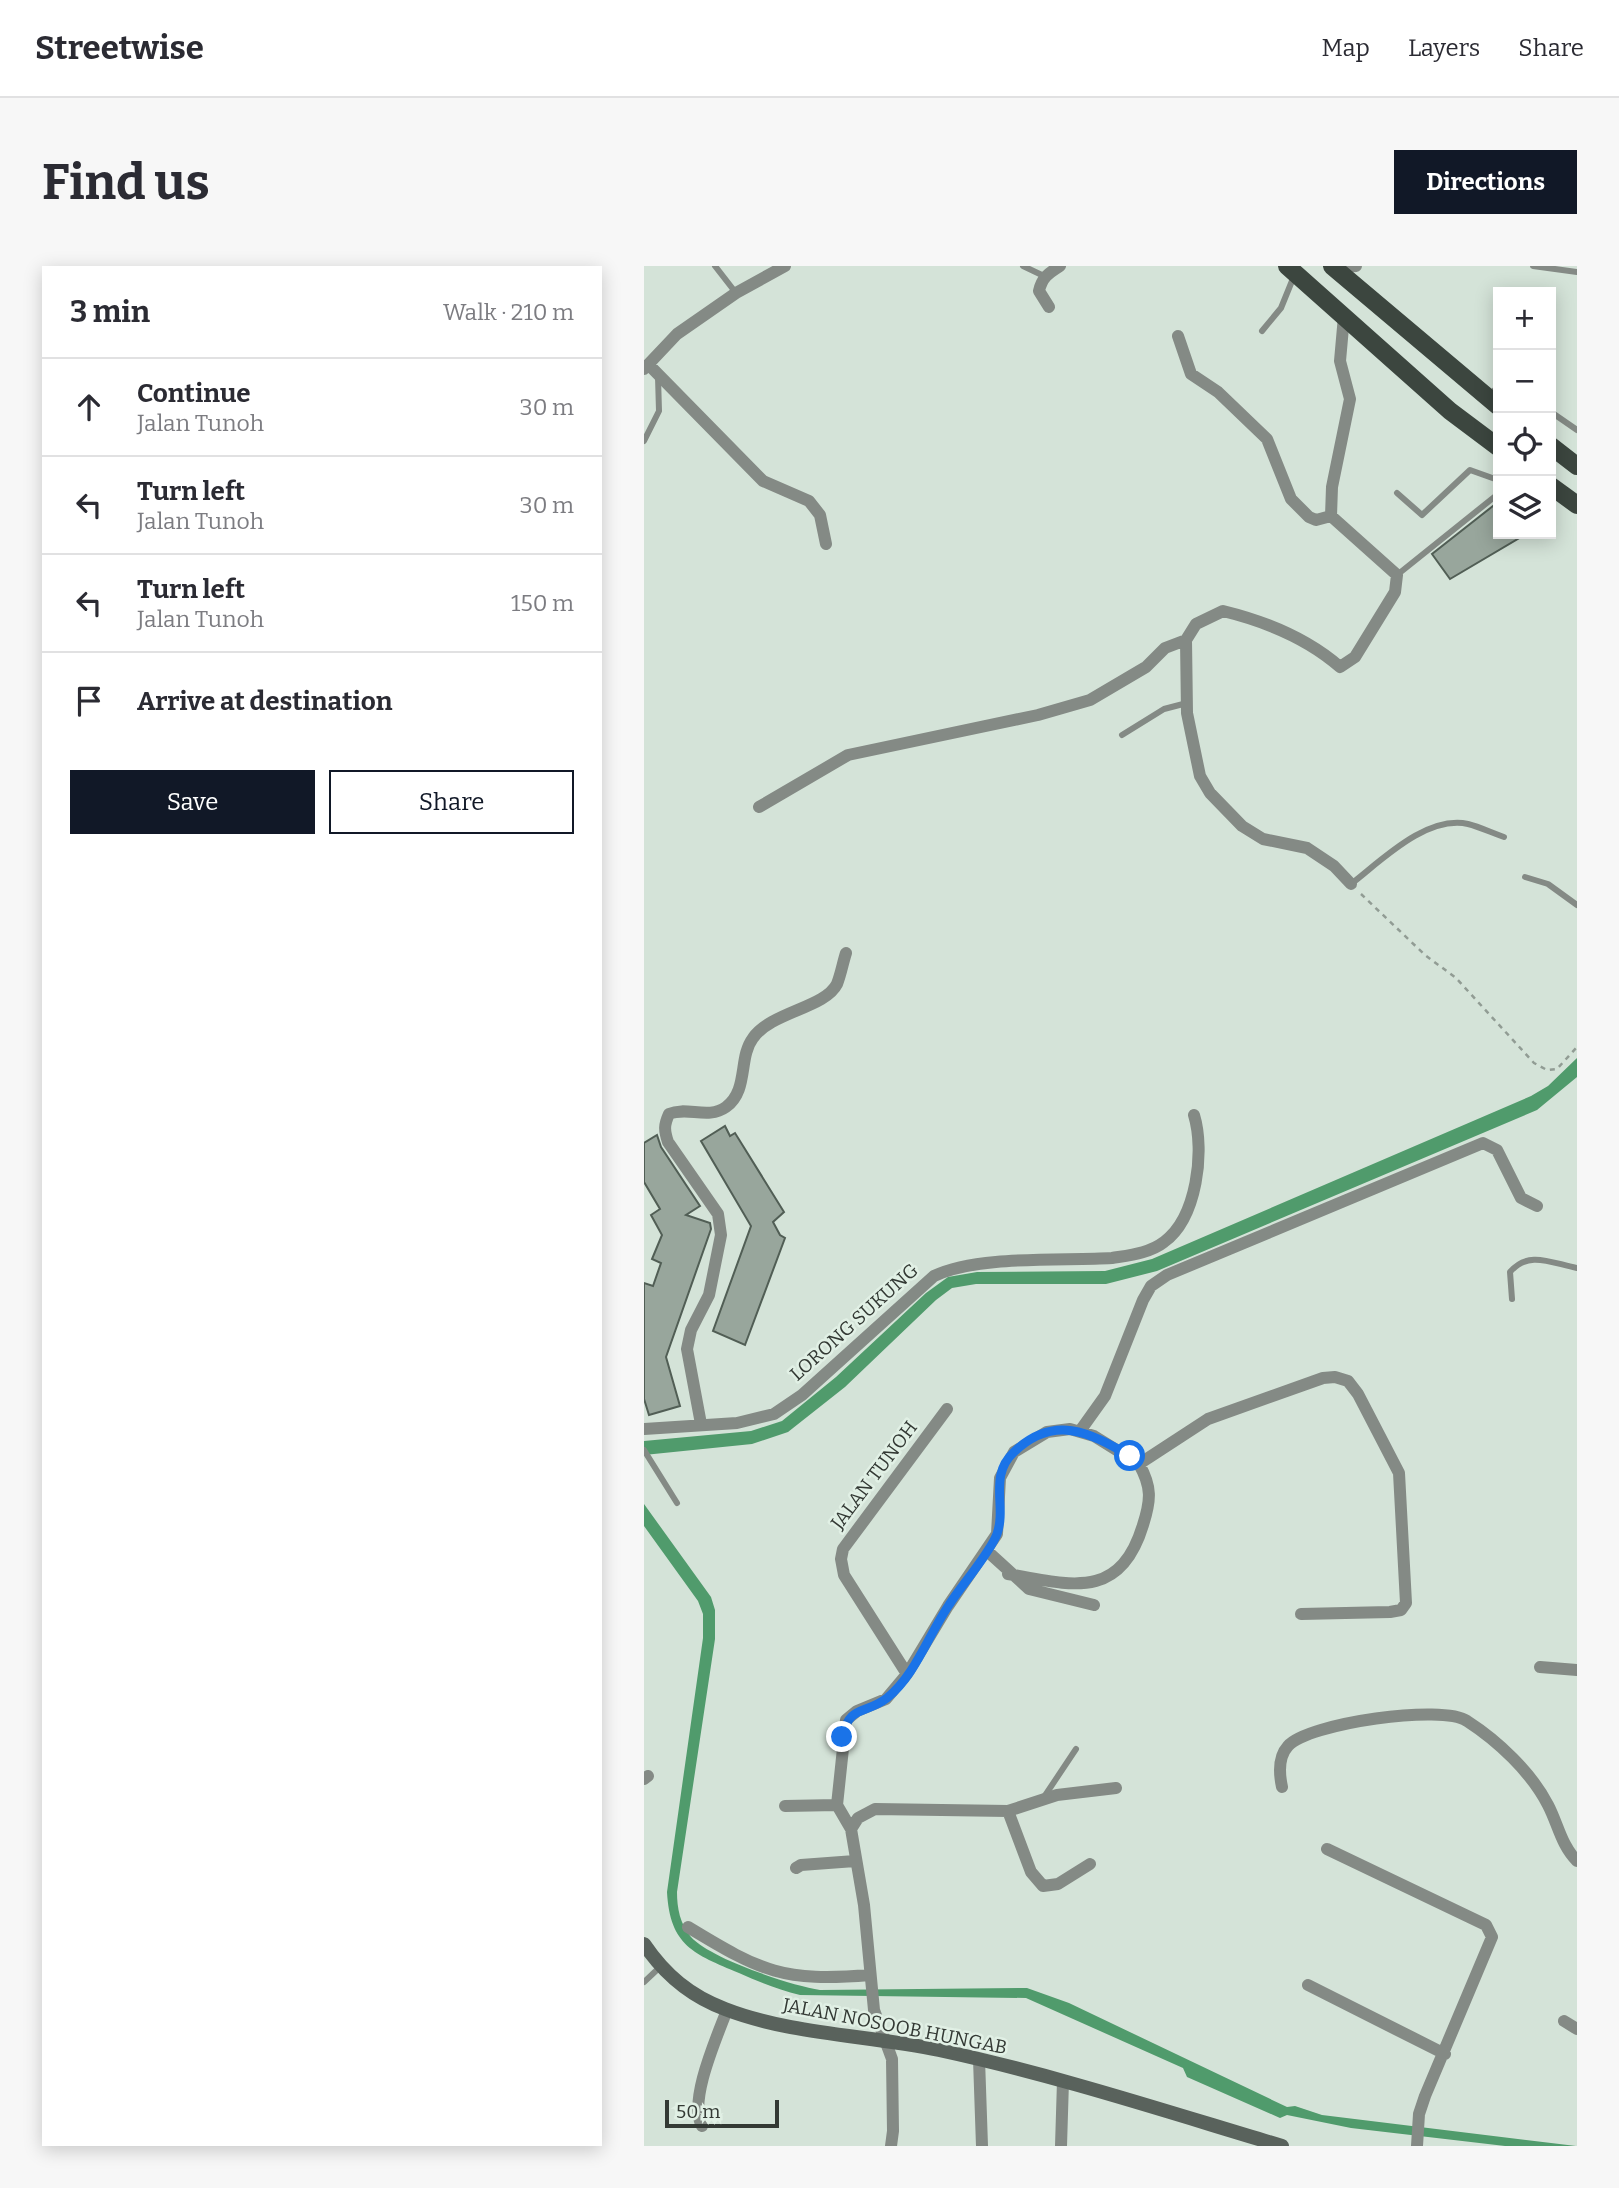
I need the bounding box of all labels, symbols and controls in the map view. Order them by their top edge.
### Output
text: Streetwise [35,28,204,68]
text: Map [1322,34,1370,62]
text: Layers [1408,34,1480,62]
text: Share [1518,34,1584,62]
button: Directions [1394,150,1577,214]
text: Find us [42,153,210,212]
map controls [1493,287,1556,539]
button: + [1493,287,1556,350]
text: 3 min [70,294,150,330]
text: Walk · 210 m [443,298,574,326]
button: − [1493,350,1556,413]
text: Continue [137,378,251,409]
icon: ahead [70,388,108,426]
text: 30 m [520,393,574,421]
text: Jalan Tunoh [137,409,264,437]
button: locate [1493,413,1556,476]
text: Turn left [137,476,245,507]
button: layers [1493,476,1556,539]
icon: left [70,486,108,524]
text: 30 m [520,491,574,519]
text: Jalan Tunoh [137,507,264,535]
text: Turn left [137,574,245,605]
icon: left [70,584,108,622]
text: 150 m [511,589,574,617]
text: Jalan Tunoh [137,605,264,633]
icon: arrive [70,682,108,720]
text: Arrive at destination [137,686,392,717]
button: Save [70,770,315,834]
button: Share [329,770,574,834]
street label: LORONG SUKUNG [785,1259,923,1385]
street label: JALAN TUNOH [825,1416,922,1534]
route start [1114,1440,1145,1471]
route end [826,1721,857,1752]
street label: JALAN NOSOOB HUNGAB [780,1993,1009,2059]
scale bar [665,2097,779,2129]
text: 50 m [676,2100,720,2123]

